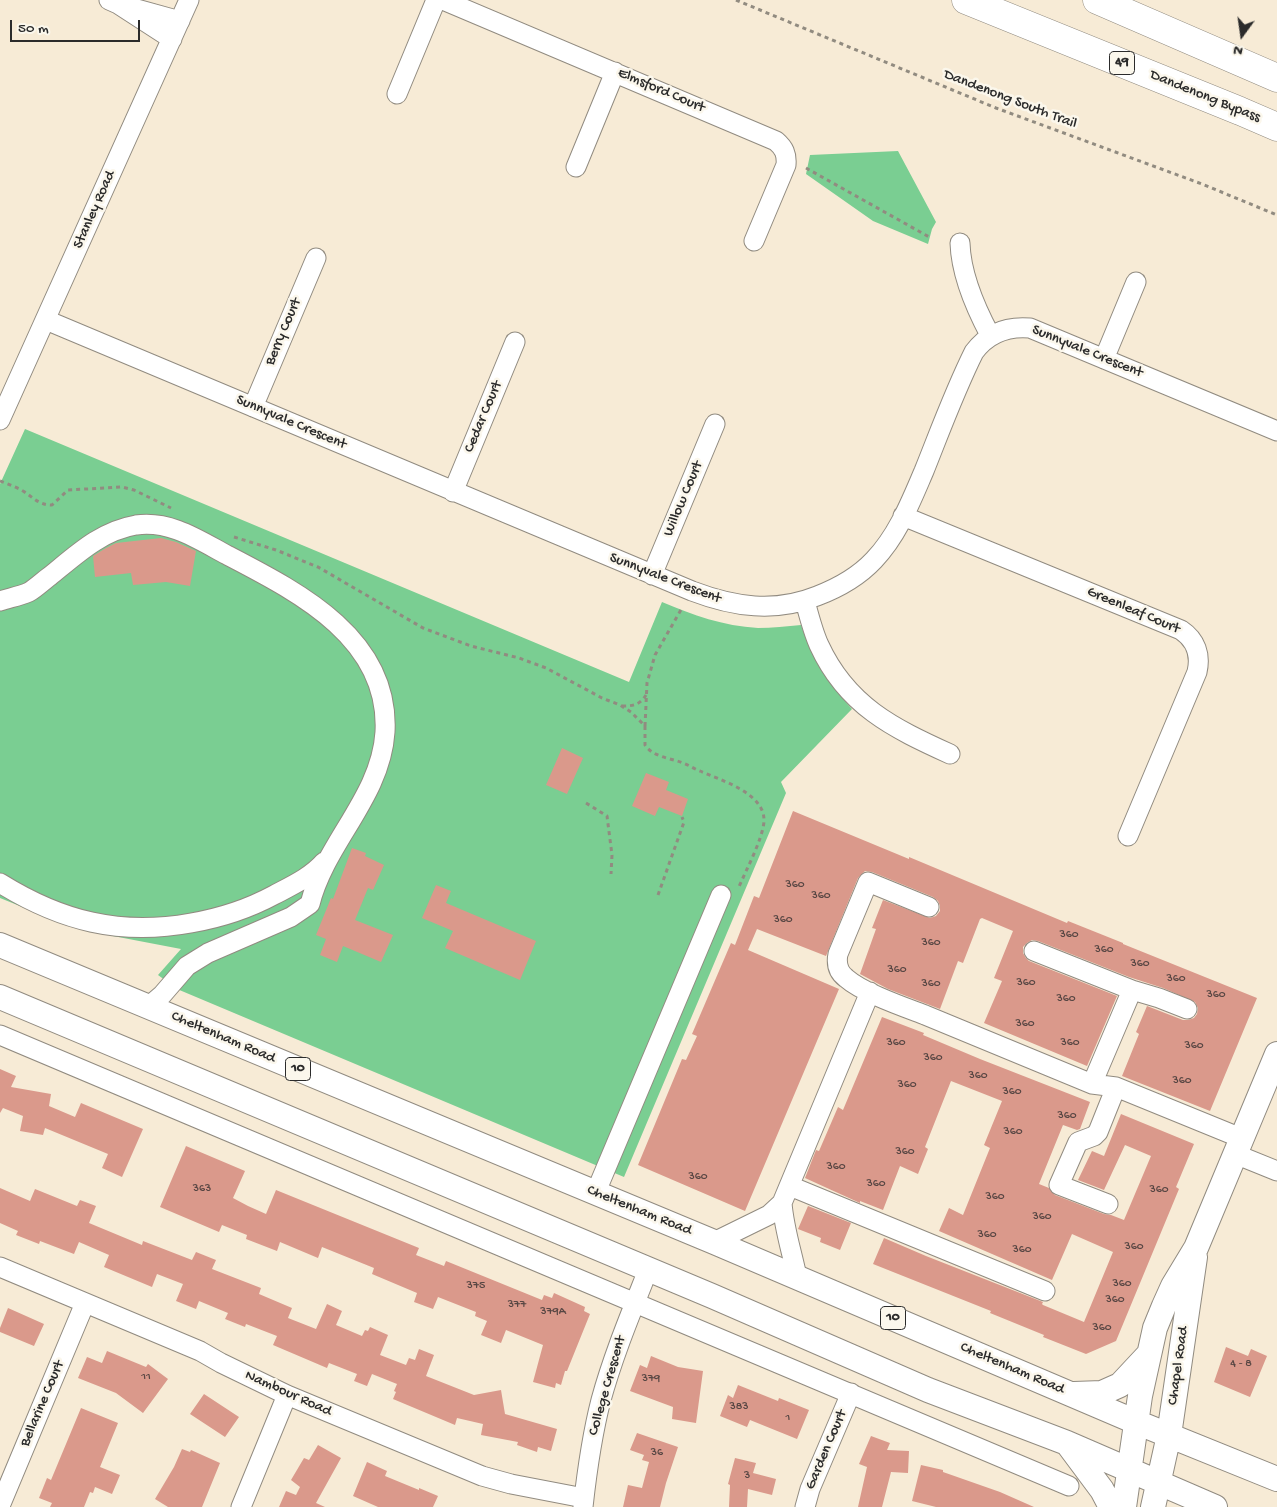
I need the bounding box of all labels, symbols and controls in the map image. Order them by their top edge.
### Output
scale bar [12,10,142,42]
north arrow [1217,10,1267,60]
text: 50 m [18,20,49,38]
text: N [1232,41,1245,59]
road number: 49 [1110,52,1134,74]
street label: Elmsford Court [615,65,707,117]
street label: Dandenong South Trail [941,66,1079,134]
street label: Dandenong Bypass [1147,67,1263,127]
street label: Stanley Road [70,168,120,252]
street label: Berry Court [262,296,306,368]
street label: Sunnyvale Crescent [1029,322,1145,382]
street label: Cedar Court [461,378,507,456]
street label: Sunnyvale Crescent [233,392,349,454]
street label: Willow Court [660,459,708,539]
street label: Sunnyvale Crescent [607,549,723,609]
street label: Greenleaf Court [1084,583,1182,639]
house number: 360 [785,878,805,892]
house number: 360 [811,889,831,903]
house number: 360 [773,913,793,927]
house number: 360 [1059,928,1079,942]
house number: 360 [921,936,941,950]
house number: 360 [1094,943,1114,957]
house number: 360 [1130,957,1150,971]
house number: 360 [887,963,907,977]
house number: 360 [1166,972,1186,986]
house number: 360 [1016,976,1036,990]
house number: 360 [921,977,941,991]
house number: 360 [1206,988,1226,1002]
house number: 360 [1056,992,1076,1006]
street label: Cheltenham Road [168,1008,278,1068]
house number: 360 [1015,1017,1035,1031]
house number: 360 [886,1036,906,1050]
house number: 360 [1060,1036,1080,1050]
house number: 360 [1184,1039,1204,1053]
house number: 360 [923,1051,943,1065]
road number: 10 [286,1058,310,1080]
house number: 360 [968,1069,988,1083]
house number: 360 [1172,1074,1192,1088]
house number: 360 [897,1078,917,1092]
house number: 360 [1002,1085,1022,1099]
house number: 360 [1057,1109,1077,1123]
house number: 360 [1003,1125,1023,1139]
house number: 360 [895,1145,915,1159]
house number: 360 [826,1160,846,1174]
house number: 360 [688,1170,708,1184]
house number: 360 [866,1177,886,1191]
house number: 363 [193,1182,211,1196]
street label: Cheltenham Road [584,1182,694,1240]
house number: 360 [1149,1183,1169,1197]
house number: 360 [985,1190,1005,1204]
house number: 360 [1032,1210,1052,1224]
house number: 360 [977,1228,997,1242]
house number: 360 [1124,1240,1144,1254]
house number: 360 [1012,1243,1032,1257]
house number: 360 [1112,1277,1132,1291]
house number: 375 [467,1279,485,1293]
house number: 360 [1105,1293,1125,1307]
house number: 377 [508,1298,526,1312]
house number: 379A [540,1305,566,1319]
road number: 10 [880,1306,906,1330]
house number: 360 [1092,1321,1112,1335]
street label: Chapel Road [1165,1326,1193,1406]
street label: College Crescent [585,1334,631,1438]
street label: Cheltenham Road [957,1339,1067,1399]
house number: 4 - 8 [1230,1357,1252,1371]
street label: Bellarine Court [17,1358,69,1450]
street label: Nambour Road [242,1367,334,1421]
house number: 11 [141,1370,151,1384]
house number: 379 [642,1372,660,1386]
house number: 383 [729,1400,749,1414]
street label: Garden Court [802,1408,852,1492]
house number: 1 [786,1411,790,1425]
house number: 36 [651,1446,663,1460]
house number: 3 [744,1469,750,1483]

